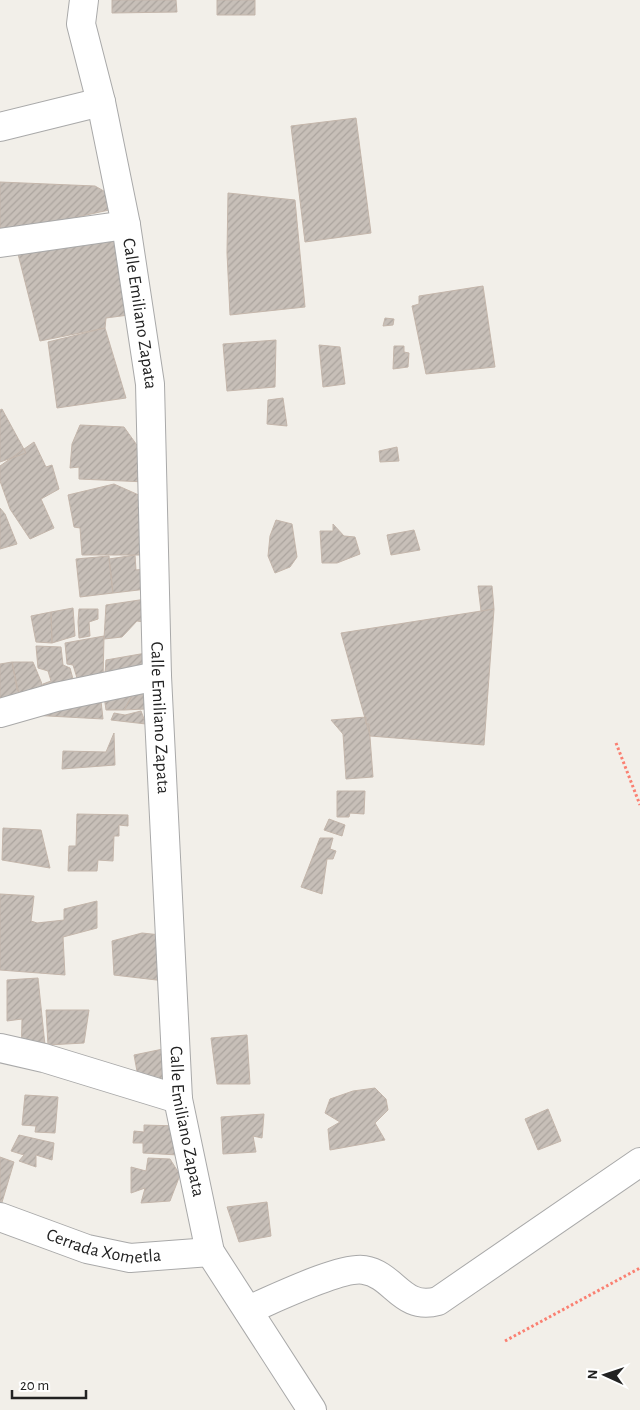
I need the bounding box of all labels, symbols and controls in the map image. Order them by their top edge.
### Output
street label: Calle Emiliano Zapata [119,237,159,390]
street label: Calle Emiliano Zapata [147,641,172,795]
street label: Calle Emiliano Zapata [166,1046,207,1198]
street label: Cerrada Xometla [44,1226,162,1268]
north arrow [580,1350,630,1400]
scale bar [12,1368,86,1400]
text: N [586,1369,600,1380]
text: 20 m [20,1378,49,1393]

